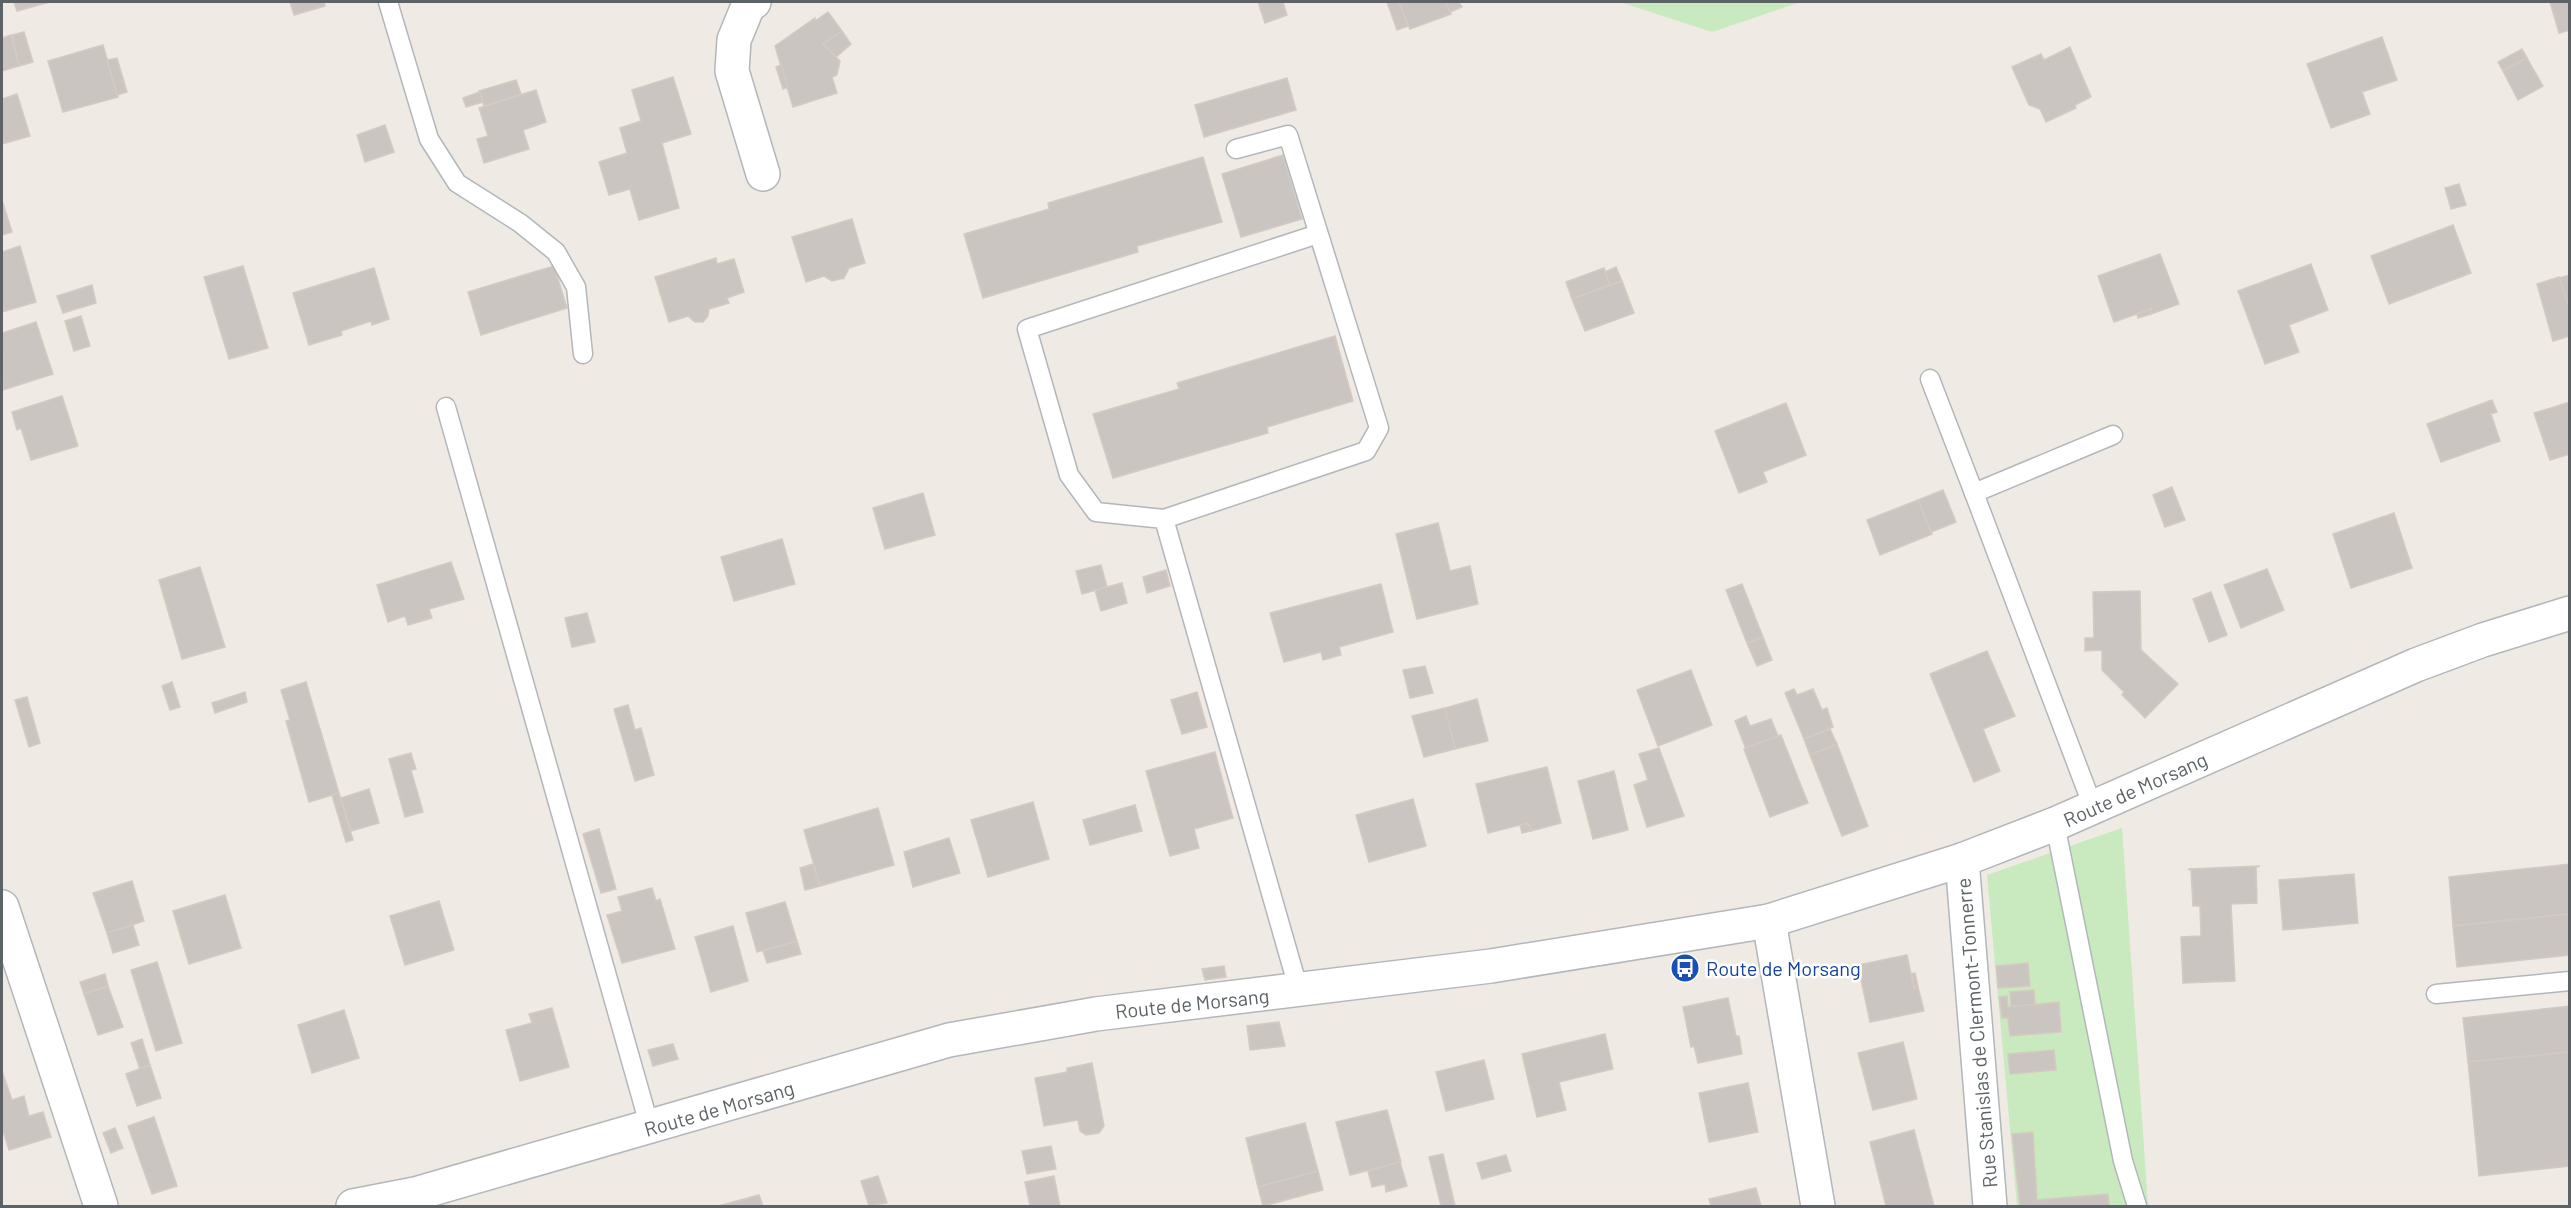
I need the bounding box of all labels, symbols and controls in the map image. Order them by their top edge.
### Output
street label: Route de Morsang [2059,747,2211,831]
street label: Rue Stanislas de Clermont-Tonnerre [1950,877,2002,1189]
bus stop icon: Route de Morsang [1669,952,1701,984]
place label: Route de Morsang [1706,956,1861,980]
street label: Route de Morsang [1114,983,1270,1023]
street label: Route de Morsang [641,1075,797,1141]

